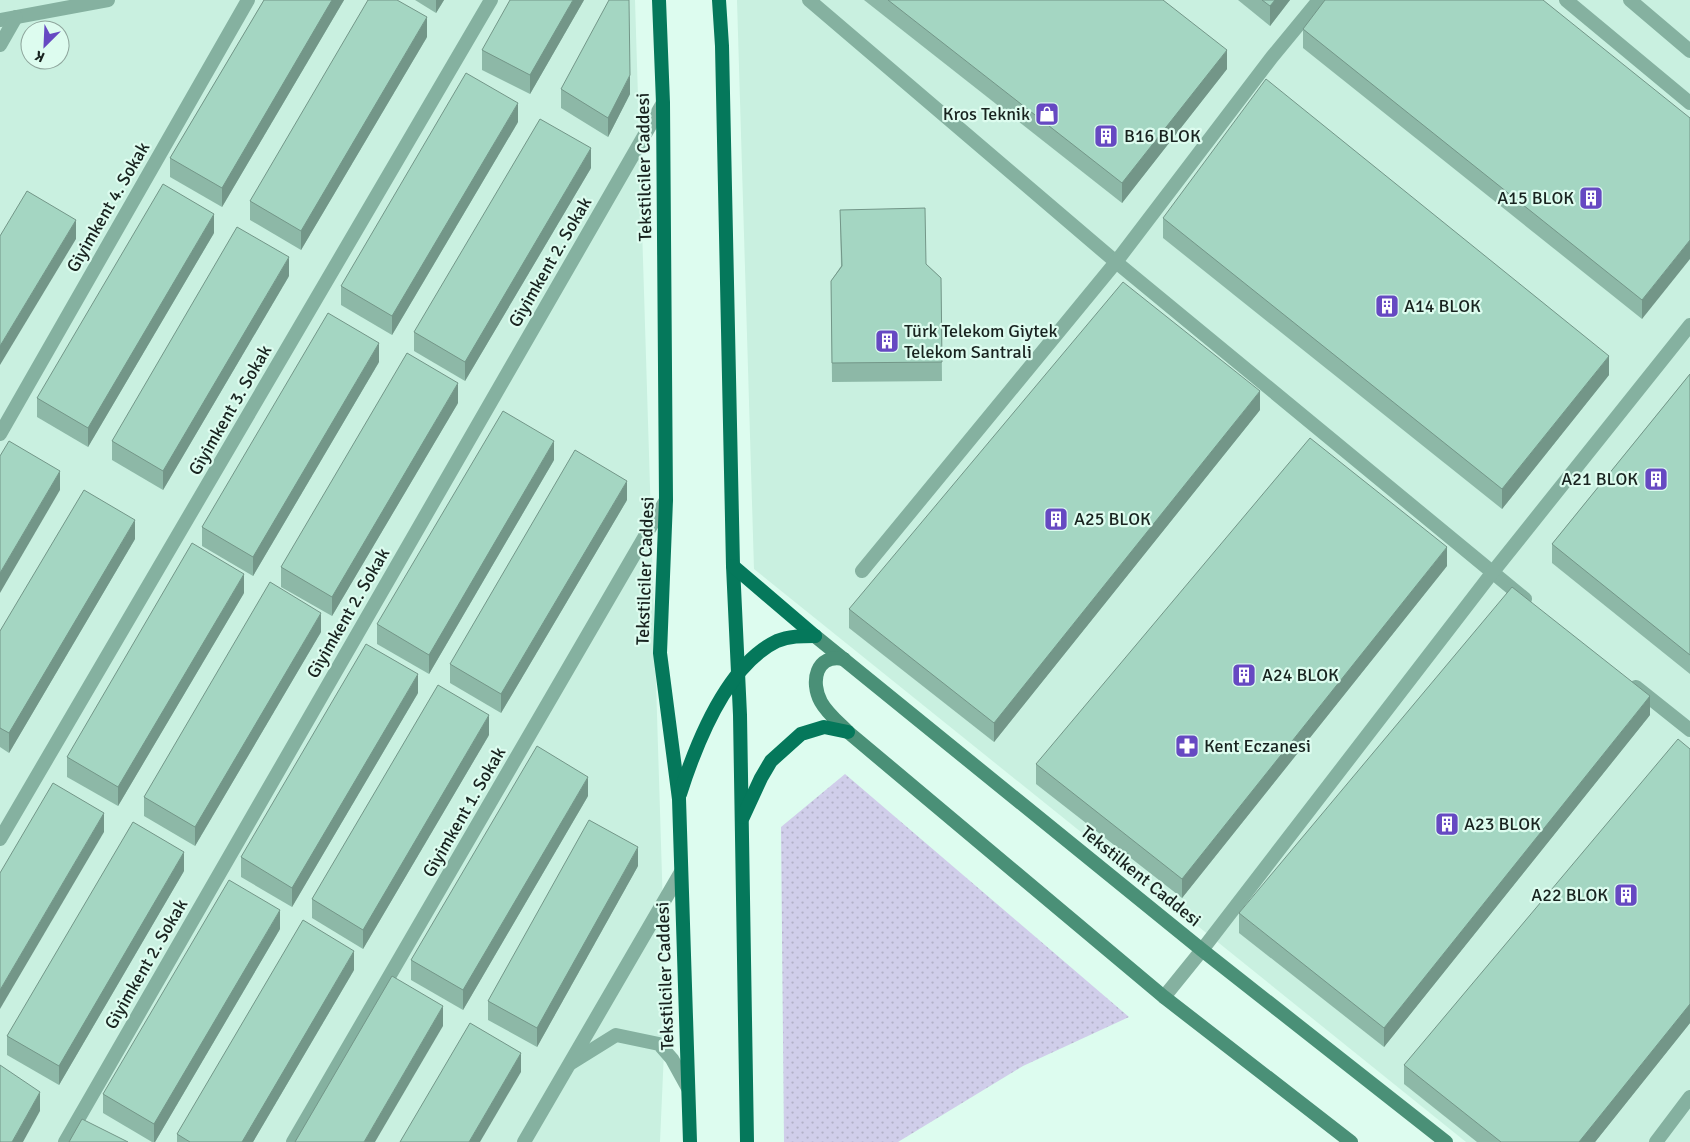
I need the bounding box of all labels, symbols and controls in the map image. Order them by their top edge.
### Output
north arrow [20,20,70,70]
text: K [32,47,47,66]
street label: Tekstilciler Caddesi [632,93,656,241]
shop icon: Kros Teknik [1034,101,1060,127]
place label: Kros Teknik [943,103,1030,125]
building icon: B16 BLOK [1093,123,1119,149]
place label: B16 BLOK [1124,125,1201,147]
street label: Giyimkent 4. Sokak [62,138,154,276]
building icon: A15 BLOK [1578,185,1604,211]
place label: A15 BLOK [1497,187,1574,209]
street label: Giyimkent 2. Sokak [504,193,596,331]
building icon: A14 BLOK [1374,293,1400,319]
place label: A14 BLOK [1404,295,1481,317]
place label: Türk Telekom Giytek Telekom Santrali [904,320,1057,363]
building icon: Türk Telekom Giytek Telekom Santrali [874,328,900,354]
street label: Giyimkent 3. Sokak [184,341,276,479]
building icon: A21 BLOK [1643,466,1669,492]
place label: A21 BLOK [1561,468,1638,490]
street label: Tekstilciler Caddesi [631,496,659,646]
building icon: A25 BLOK [1043,506,1069,532]
place label: A25 BLOK [1074,508,1151,530]
street label: Giyimkent 2. Sokak [302,544,394,682]
building icon: A24 BLOK [1231,662,1257,688]
place label: A24 BLOK [1262,664,1339,686]
pharmacy icon: Kent Eczanesi [1174,733,1200,759]
place label: Kent Eczanesi [1204,735,1311,757]
street label: Giyimkent 1. Sokak [418,743,510,881]
building icon: A23 BLOK [1434,811,1460,837]
place label: A23 BLOK [1464,813,1541,835]
street label: Tekstilkent Caddesi [1076,821,1206,931]
building icon: A22 BLOK [1613,882,1639,908]
place label: A22 BLOK [1531,884,1608,906]
street label: Giyimkent 2. Sokak [100,895,192,1033]
street label: Tekstilciler Caddesi [651,901,679,1051]

